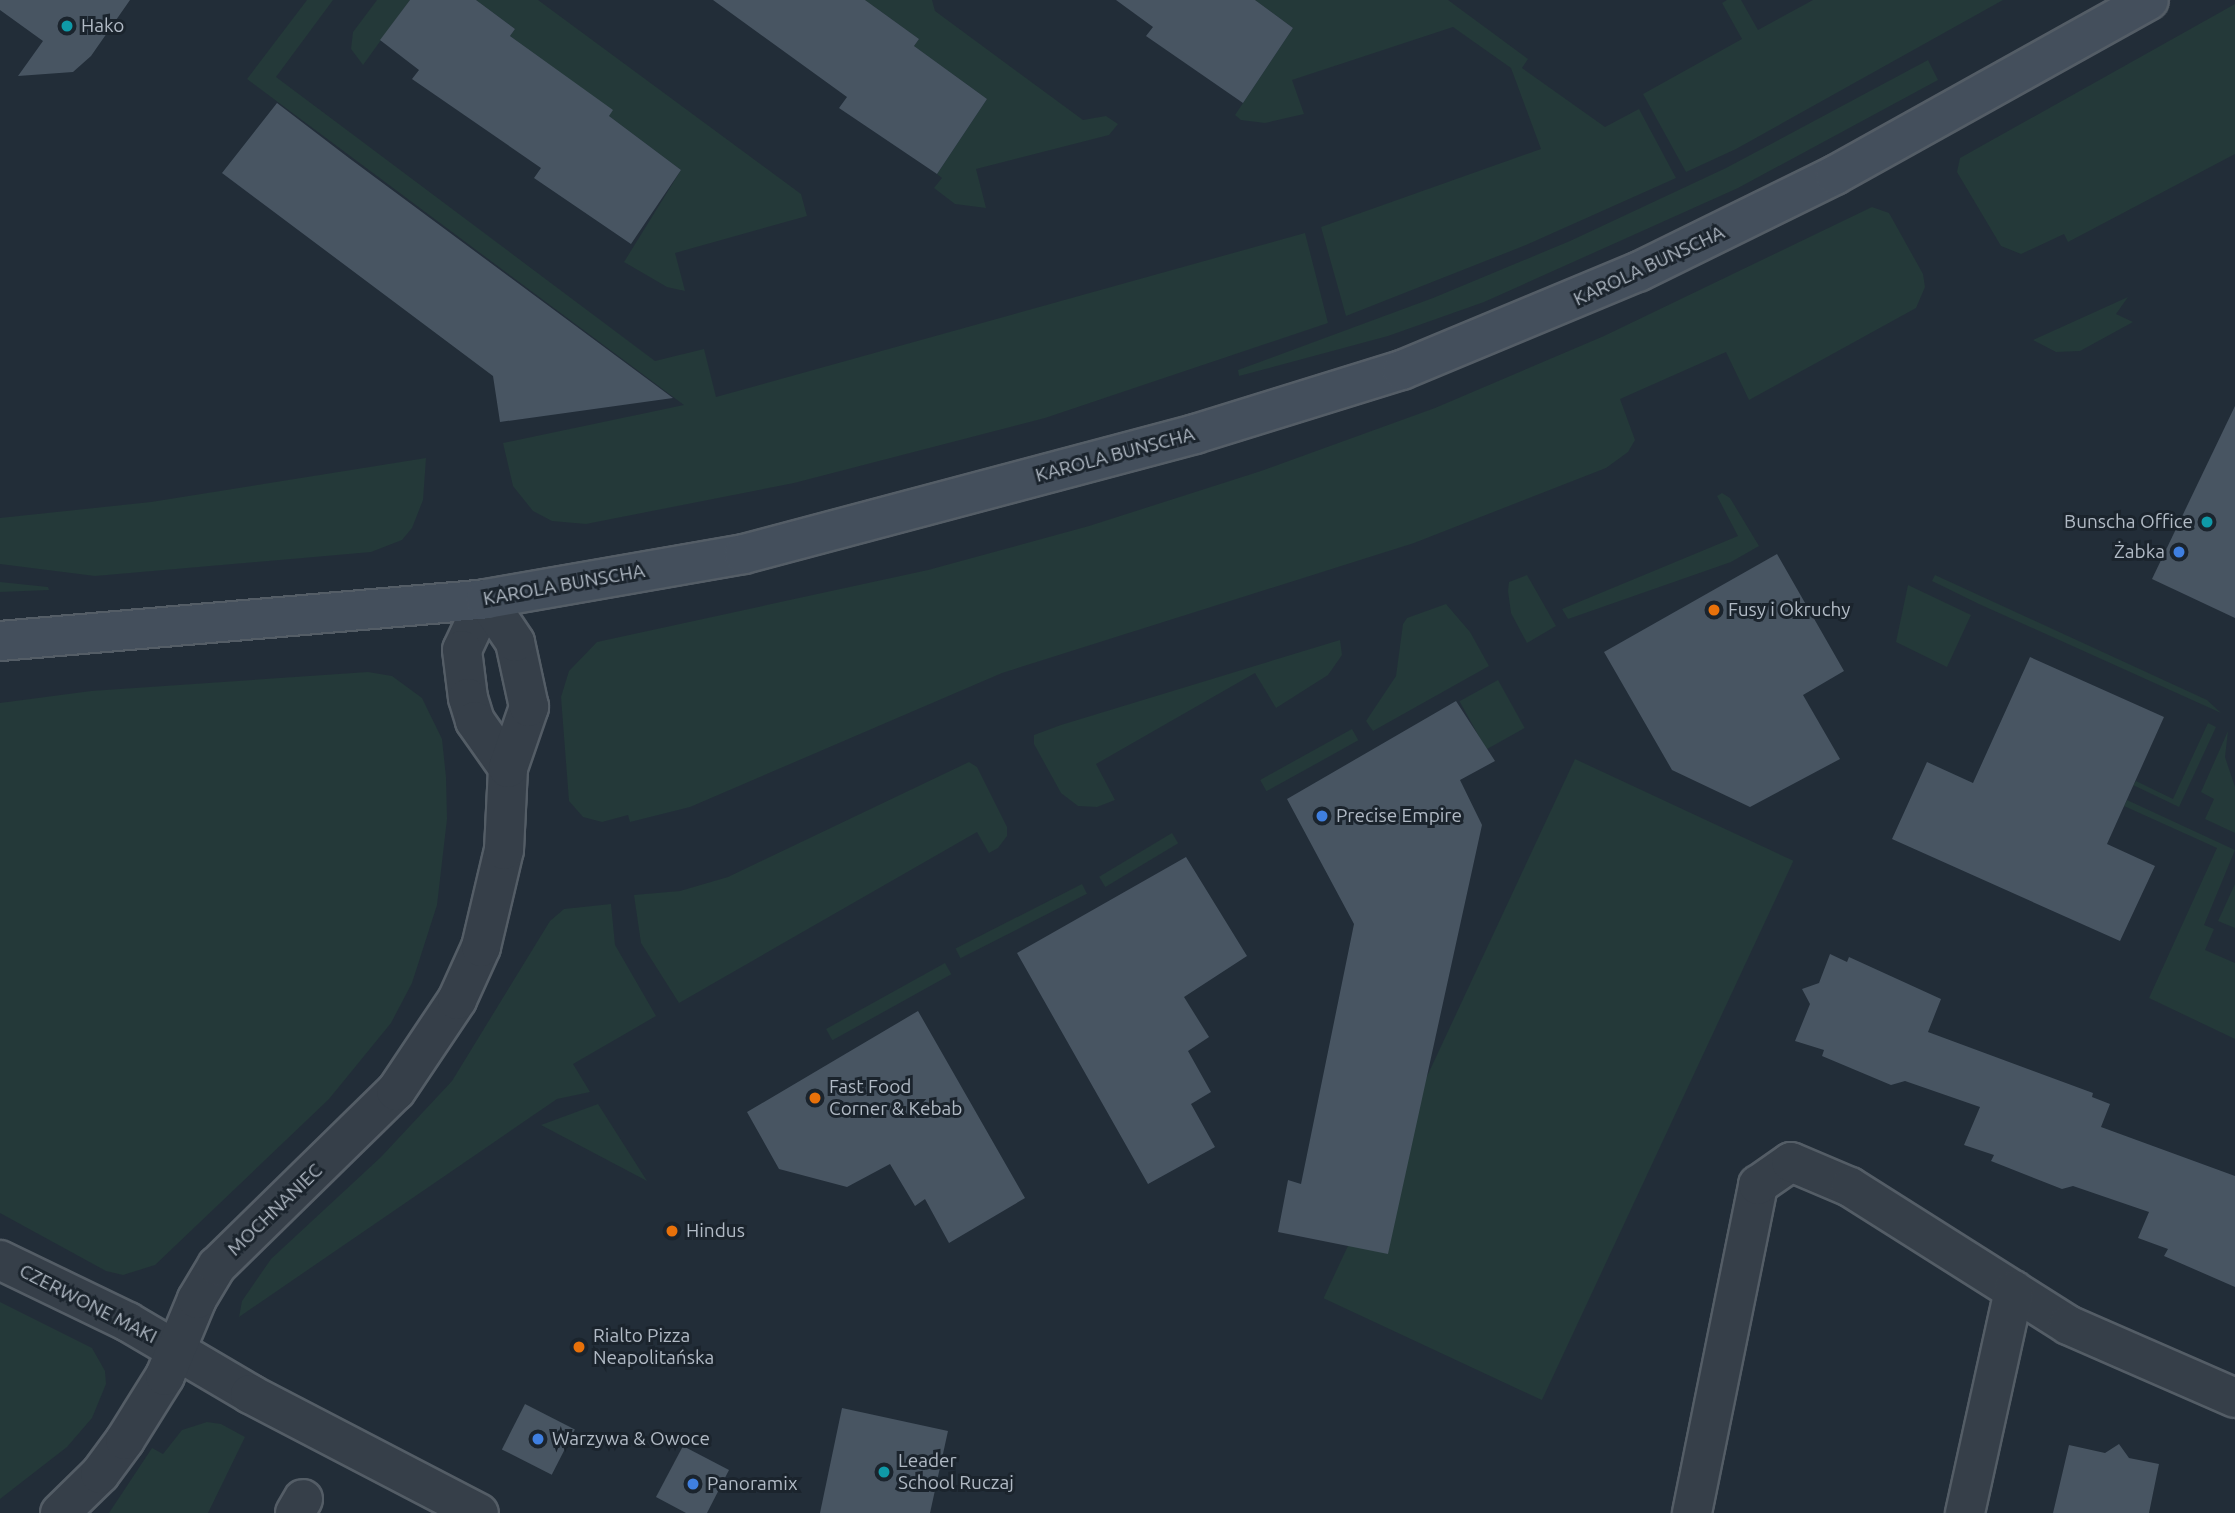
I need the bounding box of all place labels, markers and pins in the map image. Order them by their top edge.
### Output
place label: Hako [81,15,124,37]
marker: Hako [59,18,75,34]
place label: Bunscha Office [2064,511,2193,533]
marker: Bunscha Office [2199,514,2215,530]
place label: Żabka [2114,541,2165,563]
marker: Żabka [2171,544,2187,560]
place label: Fusy i Okruchy [1728,599,1850,621]
marker: Fusy i Okruchy [1706,602,1722,618]
place label: Precise Empire [1336,805,1462,827]
marker: Precise Empire [1314,808,1330,824]
place label: Fast Food Corner & Kebab [829,1076,962,1120]
marker: Fast Food Corner & Kebab [807,1090,823,1106]
place label: Hindus [686,1220,745,1242]
marker: Hindus [664,1223,680,1239]
place label: Rialto Pizza Neapolitańska [593,1325,714,1369]
marker: Rialto Pizza Neapolitańska [571,1339,587,1355]
place label: Warzywa & Owoce [552,1428,710,1450]
marker: Warzywa & Owoce [530,1431,546,1447]
place label: Leader School Ruczaj [898,1450,1014,1494]
marker: Leader School Ruczaj [876,1464,892,1480]
place label: Panoramix [707,1473,797,1495]
marker: Panoramix [685,1476,701,1492]

